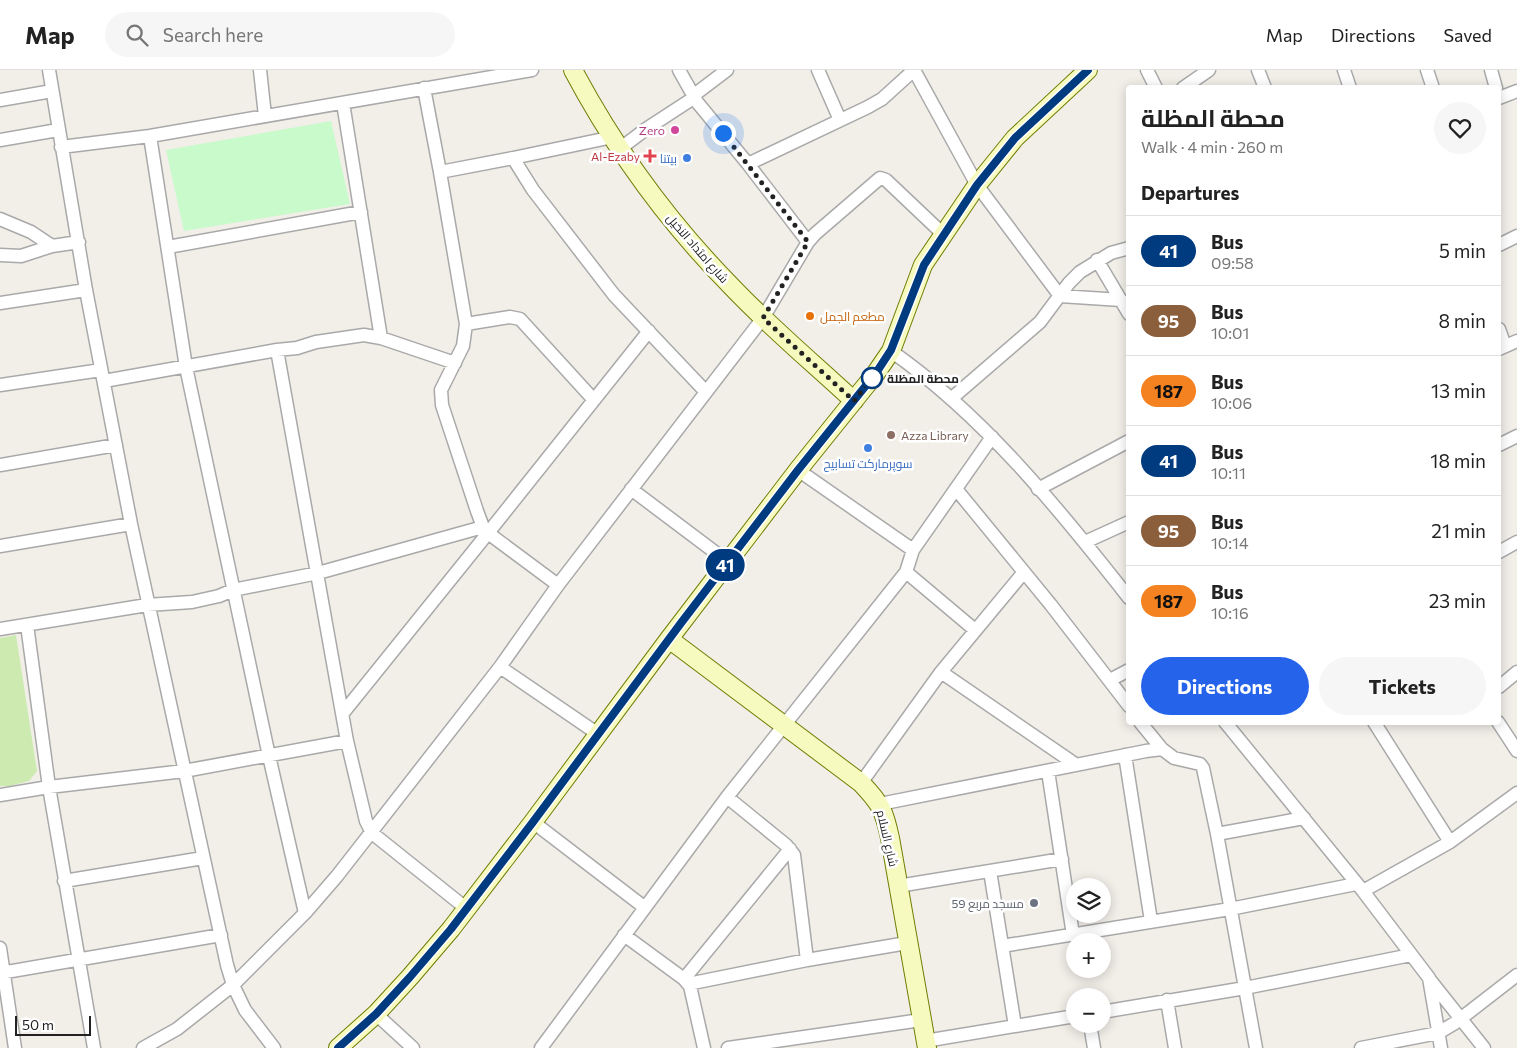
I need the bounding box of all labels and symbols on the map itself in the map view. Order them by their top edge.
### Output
your location [711,121,736,146]
place label: Zero [639,123,665,137]
marker: Zero [669,124,681,136]
place label: Al-Ezaby [591,149,640,163]
marker: Al-Ezaby [644,150,656,162]
place label: بيتنا [660,151,677,166]
marker: بيتنا [681,152,693,164]
street label: شارع امتداد النخيل [663,211,732,287]
place label: مطعم الجمل [820,309,885,325]
marker: مطعم الجمل [804,310,816,322]
marker: محطة المظلة [861,367,883,389]
place label: محطة المظلة [887,371,959,385]
place label: Azza Library [901,428,969,442]
marker: Azza Library [885,429,897,441]
marker: سوپرمارکت تسابيح [862,442,874,454]
place label: سوپرمارکت تسابيح [824,456,913,473]
line badge: 41 [702,549,748,581]
street label: شارع السلام [873,808,901,868]
place label: مسجد مربع 59 [951,896,1024,912]
marker: مسجد مربع 59 [1028,897,1040,909]
scale bar [15,1013,91,1036]

